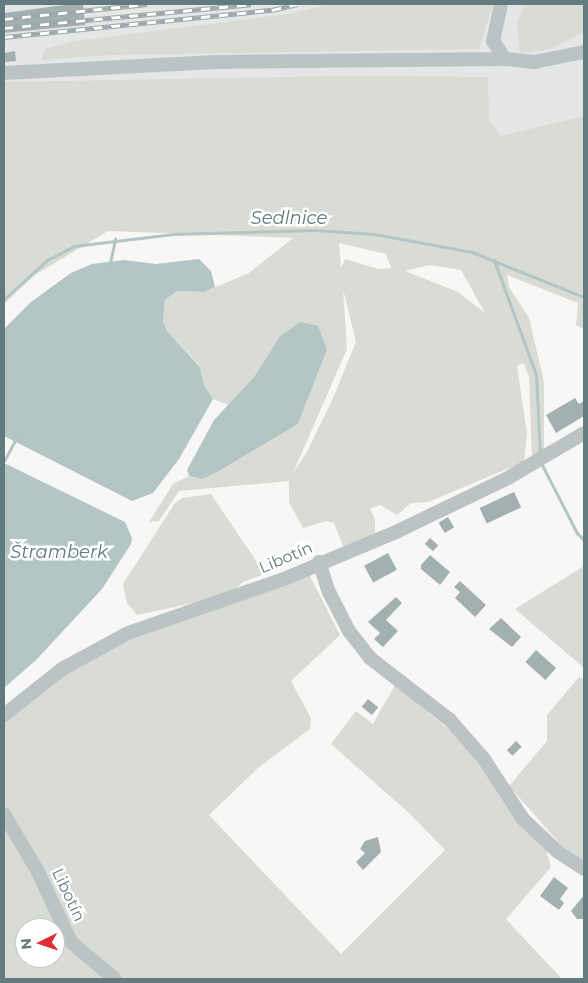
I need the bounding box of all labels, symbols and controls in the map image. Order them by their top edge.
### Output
water label: Sedlnice [251,207,327,229]
street label: Libotín [256,538,316,578]
water label: Štramberk [10,541,108,563]
street label: Libotín [47,865,89,925]
north arrow [15,918,65,968]
text: N [17,938,35,950]

